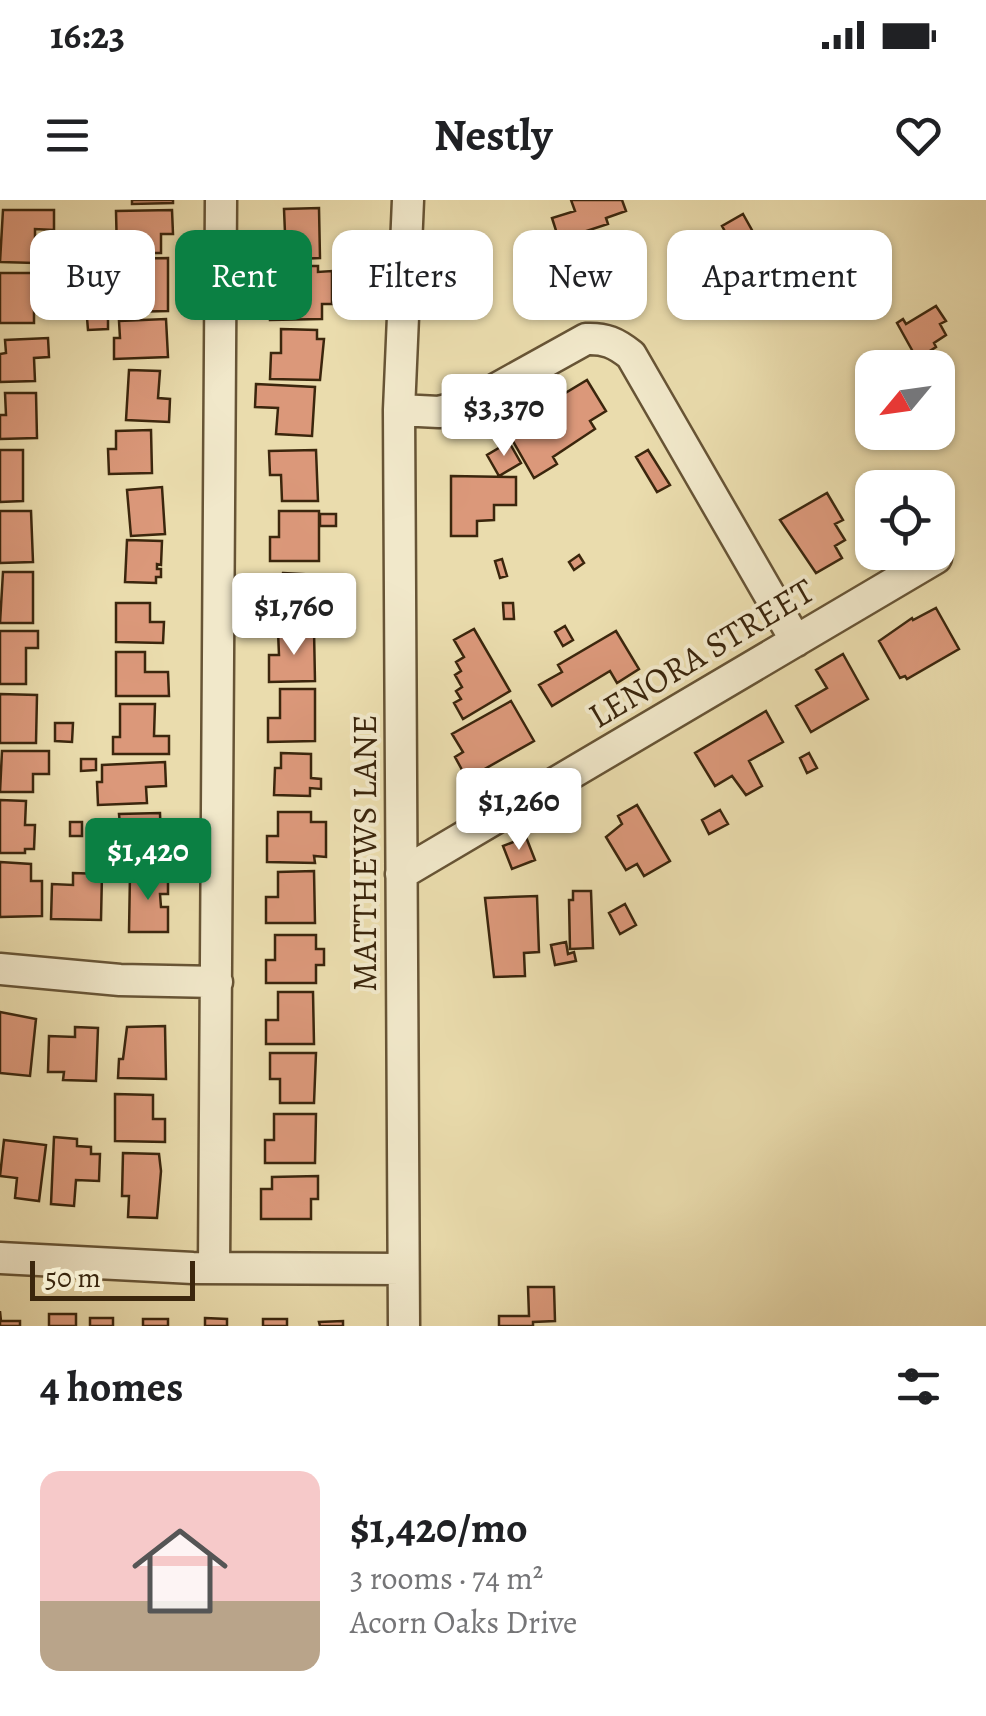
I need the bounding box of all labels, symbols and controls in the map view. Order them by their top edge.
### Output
text: 16:23 [50,9,125,61]
text: Nestly [434,104,552,166]
icon: menu [40,108,95,163]
icon: heart [891,108,946,163]
chip: Buy [30,230,155,320]
chip: Rent [175,230,312,320]
chip: Filters [332,230,493,320]
chip: New [513,230,647,320]
chip: Apartment [667,230,892,320]
north arrow [855,350,955,450]
map controls [855,350,955,570]
pin: $3,370 [423,374,585,459]
text: $3,370 [464,384,544,428]
button: locate [855,470,955,570]
street label: LENORA STREET [579,567,823,739]
pin: $1,760 [213,573,375,658]
text: $1,760 [254,583,334,627]
street label: MATTHEWS LANE [340,714,388,992]
pin: $1,260 [438,768,600,853]
text: $1,260 [478,778,560,822]
pin: $1,420 [67,818,229,903]
text: $1,420 [107,828,189,872]
scale bar [30,1256,195,1300]
text: 50 m [45,1259,101,1297]
text: 4 homes [40,1358,183,1415]
icon: filters [891,1359,946,1414]
text: $1,420/mo [350,1499,528,1556]
icon: home [120,1511,240,1631]
text: 3 rooms · 74 m² [350,1556,543,1600]
text: Acorn Oaks Drive [350,1600,577,1644]

